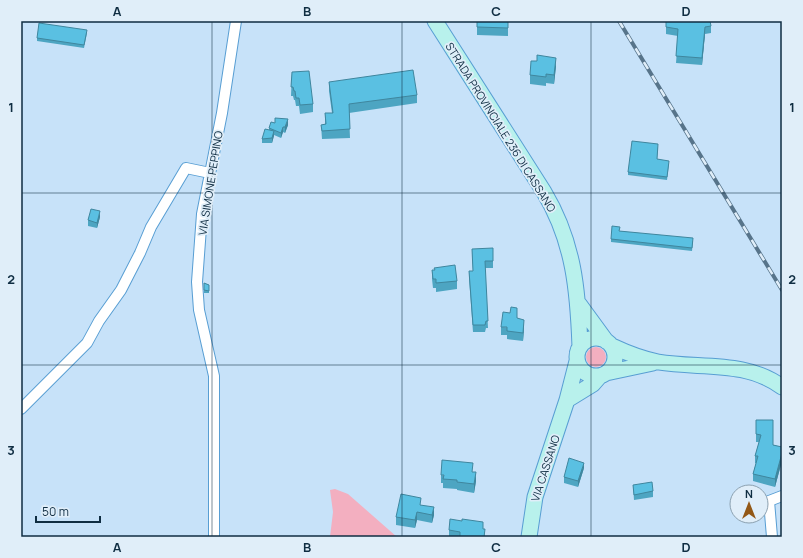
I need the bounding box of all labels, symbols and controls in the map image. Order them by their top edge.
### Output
text: A [113,2,122,20]
text: B [303,2,311,20]
text: C [491,2,501,20]
text: D [681,2,691,20]
street label: STRADA PROVINCIALE 236 DI CASSANO [442,39,560,215]
text: 1 [8,98,14,116]
text: 1 [789,98,795,116]
street label: VIA SIMONE PEPPINO [194,130,226,236]
text: 2 [7,270,15,288]
text: 2 [788,270,796,288]
street label: VIA CASSANO [527,433,563,503]
text: 3 [7,441,15,459]
text: 3 [788,441,796,459]
north arrow [729,484,769,524]
text: N [745,486,753,501]
scale bar [36,498,100,524]
text: 50 m [42,503,69,520]
text: A [113,538,122,556]
text: B [303,538,311,556]
text: C [491,538,501,556]
text: D [681,538,691,556]

